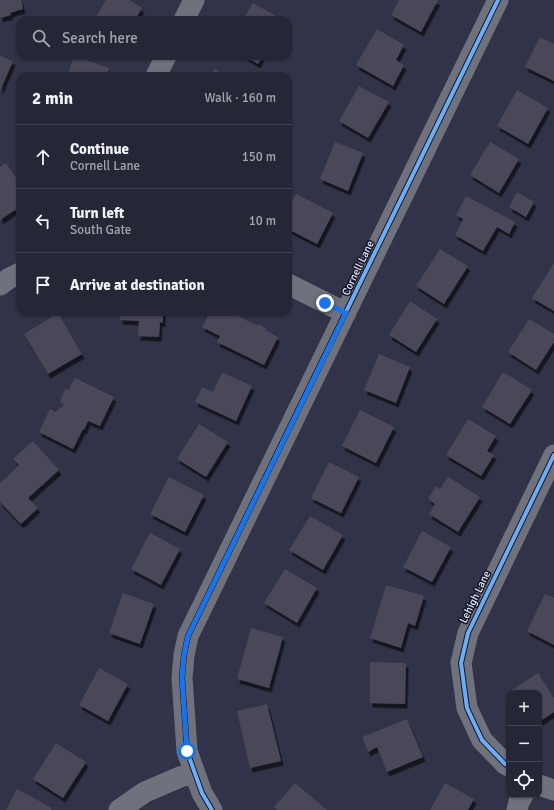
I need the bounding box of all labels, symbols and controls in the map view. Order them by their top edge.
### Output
search box [16,16,292,60]
icon: search [30,27,52,49]
text: Search here [62,29,138,47]
text: 2 min [32,88,73,109]
text: Walk · 160 m [205,90,276,106]
text: Continue [70,140,129,158]
icon: ahead [32,146,54,168]
text: 150 m [242,149,276,165]
text: Cornell Lane [70,158,140,174]
text: Turn left [70,204,124,222]
icon: left [32,210,54,232]
text: 10 m [249,213,276,229]
text: South Gate [70,222,131,238]
street label: Cornell Lane [339,238,377,298]
icon: arrive [32,274,54,296]
text: Arrive at destination [70,276,205,294]
route end [316,294,334,312]
street label: Lehigh Lane [457,569,493,625]
map controls [506,690,542,798]
button: + [506,690,542,726]
button: − [506,726,542,762]
route start [178,742,196,760]
button: locate [506,762,542,798]

